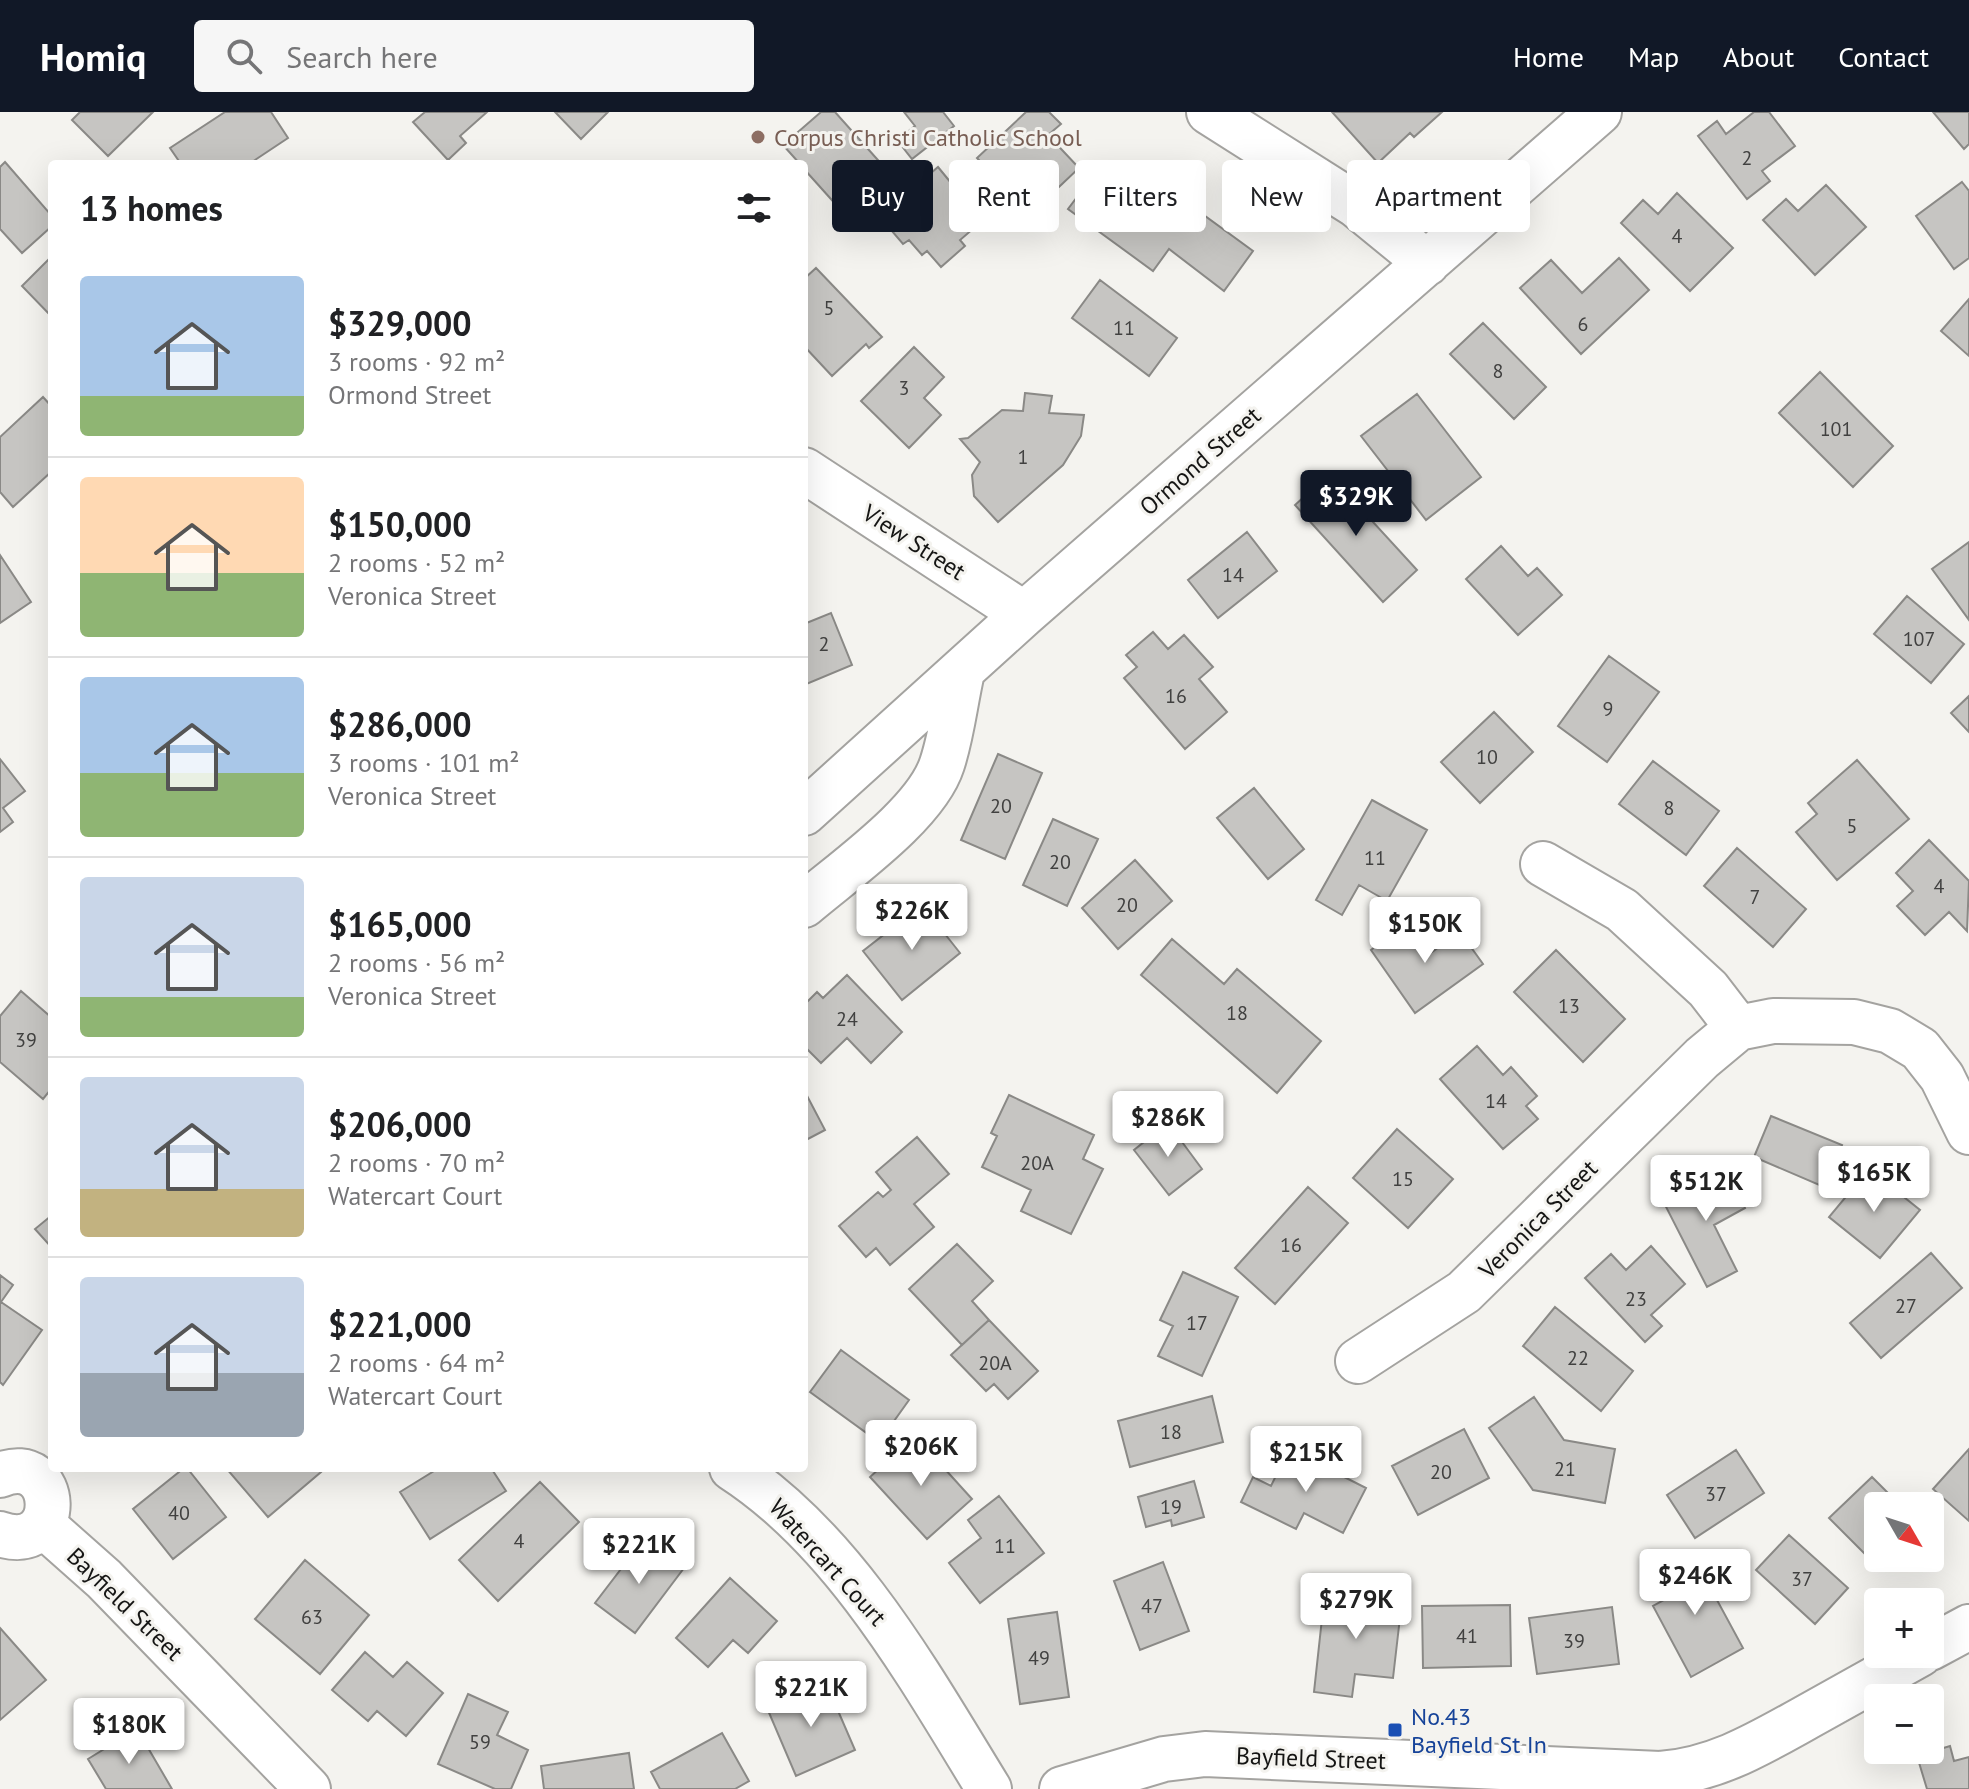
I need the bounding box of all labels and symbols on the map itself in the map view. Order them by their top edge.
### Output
place label: Corpus Christi Catholic School [774,122,1082,153]
marker: Corpus Christi Catholic School [749,128,767,146]
house number: 2 [1742,145,1752,171]
house number: 4 [1672,223,1683,249]
house number: 5 [824,295,834,321]
house number: 6 [1578,311,1588,337]
house number: 11 [1113,315,1135,341]
house number: 8 [1493,358,1503,384]
house number: 3 [899,375,909,401]
street label: Ormond Street [1133,400,1267,522]
house number: 101 [1820,416,1852,442]
house number: 1 [1018,444,1028,470]
pin: $329K [1300,470,1412,538]
street label: View Street [856,497,971,587]
house number: 14 [1222,562,1244,588]
house number: 107 [1903,626,1935,652]
house number: 2 [819,631,829,657]
house number: 16 [1165,683,1187,709]
house number: 9 [1603,696,1613,722]
house number: 10 [1476,744,1498,770]
house number: 20 [990,793,1012,819]
house number: 8 [1664,795,1674,821]
house number: 5 [1847,813,1857,839]
house number: 11 [1364,845,1386,871]
house number: 20 [1049,849,1071,875]
house number: 4 [1934,873,1945,899]
pin: $226K [856,884,968,952]
house number: 7 [1750,884,1760,910]
house number: 20 [1116,892,1138,918]
pin: $150K [1369,897,1481,965]
house number: 13 [1558,993,1580,1019]
house number: 18 [1226,1000,1248,1026]
house number: 24 [836,1006,858,1032]
house number: 39 [15,1027,37,1053]
house number: 14 [1485,1088,1507,1114]
pin: $286K [1112,1091,1224,1159]
pin: $165K [1818,1146,1930,1214]
house number: 20A [1020,1150,1054,1176]
street label: Veronica Street [1471,1153,1604,1286]
pin: $512K [1650,1155,1762,1223]
house number: 15 [1392,1166,1414,1192]
house number: 16 [1280,1232,1302,1258]
house number: 23 [1625,1286,1647,1312]
house number: 27 [1895,1293,1917,1319]
house number: 17 [1186,1310,1208,1336]
house number: 22 [1567,1345,1589,1371]
house number: 20A [978,1350,1012,1376]
house number: 18 [1160,1419,1182,1445]
pin: $206K [865,1420,977,1488]
pin: $215K [1250,1426,1362,1494]
house number: 21 [1554,1456,1576,1482]
house number: 20 [1430,1459,1452,1485]
house number: 37 [1705,1481,1727,1507]
street label: Watercart Court [763,1492,893,1632]
north arrow [1864,1492,1944,1572]
house number: 19 [1160,1494,1182,1520]
house number: 40 [168,1500,190,1526]
pin: $221K [583,1518,695,1586]
house number: 4 [514,1528,525,1554]
house number: 11 [994,1533,1016,1559]
street label: Bayfield Street [60,1541,190,1667]
pin: $246K [1639,1549,1751,1617]
house number: 37 [1791,1566,1813,1592]
pin: $279K [1300,1573,1412,1641]
house number: 47 [1141,1593,1163,1619]
house number: 63 [301,1604,323,1630]
house number: 41 [1456,1623,1478,1649]
house number: 39 [1563,1628,1585,1654]
house number: 49 [1028,1645,1050,1671]
pin: $221K [755,1661,867,1729]
pin: $180K [73,1698,185,1766]
place label: No.43 Bayfield St In [1411,1701,1547,1760]
marker: No.43 Bayfield St In [1386,1721,1404,1739]
house number: 59 [469,1729,491,1755]
street label: Bayfield Street [1236,1740,1386,1776]

